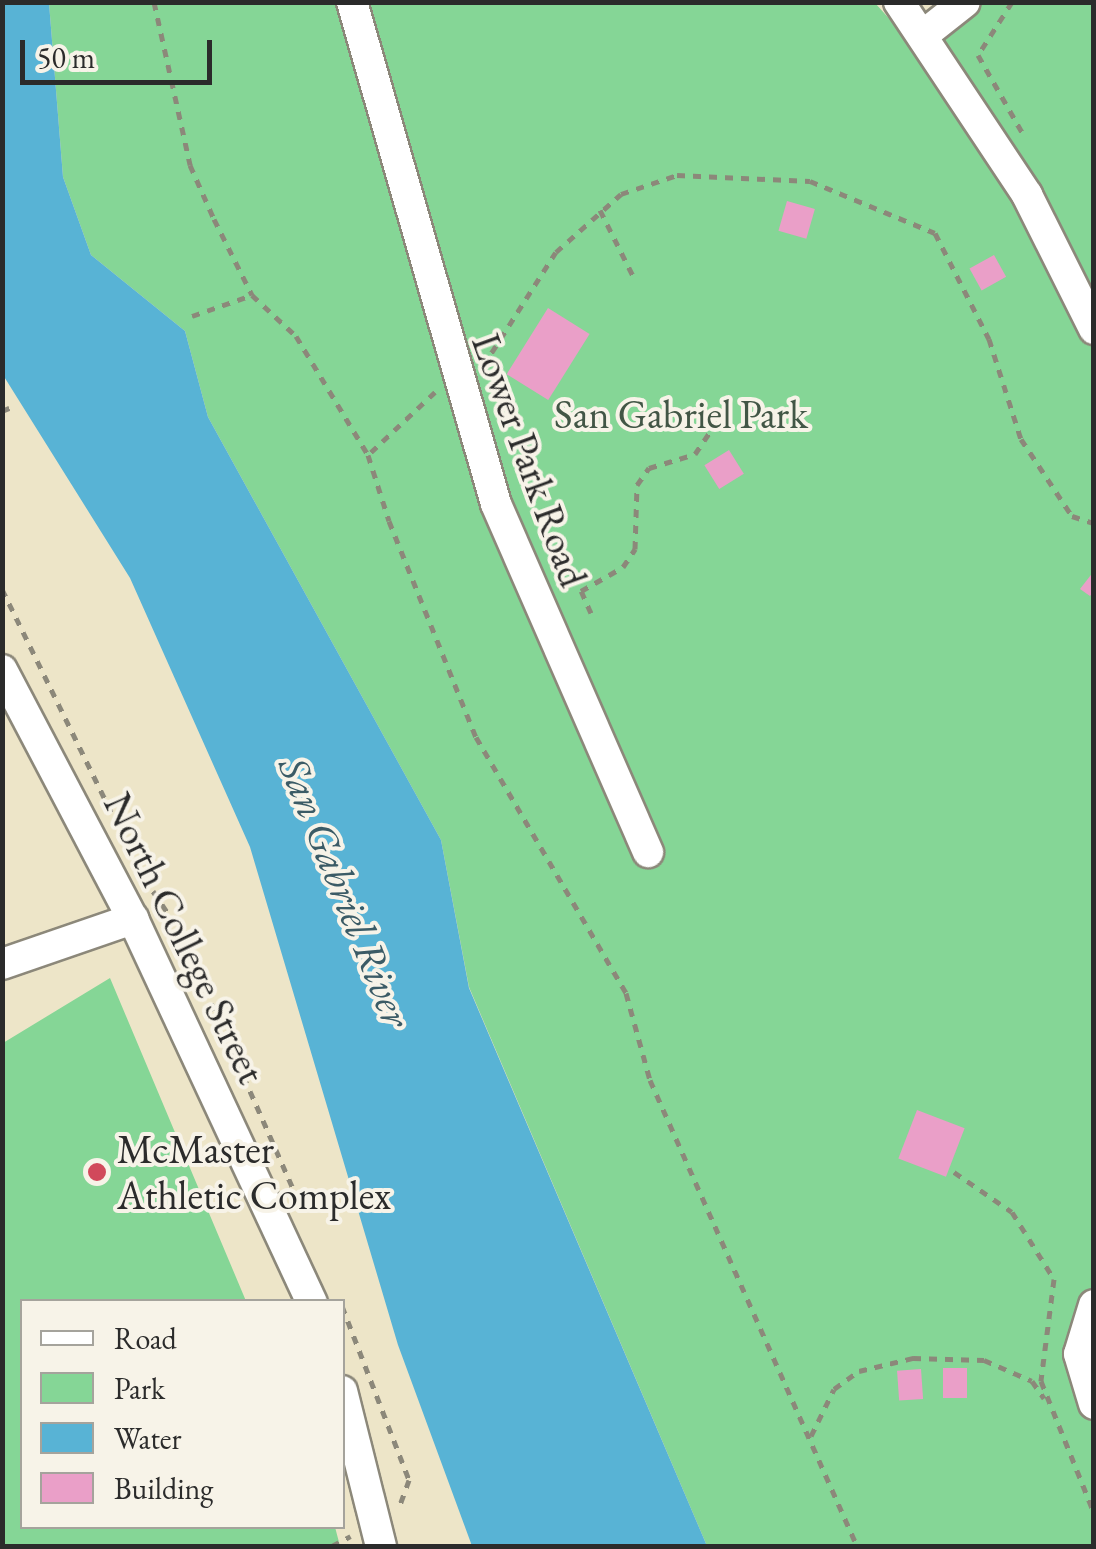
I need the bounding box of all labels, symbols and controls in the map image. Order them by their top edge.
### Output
scale bar [25,20,218,82]
text: 50 m [37,38,95,77]
street label: Lower Park Road [462,327,598,593]
park label: San Gabriel Park [554,390,808,438]
water label: San Gabriel River [268,749,422,1035]
street label: North College Street [94,785,276,1091]
place label: McMaster Athletic Complex [117,1125,391,1219]
marker: McMaster Athletic Complex [86,1161,108,1183]
legend [20,1299,345,1529]
text: Road [114,1319,177,1358]
text: Park [114,1369,165,1408]
text: Water [114,1419,182,1458]
text: Building [114,1469,213,1508]

